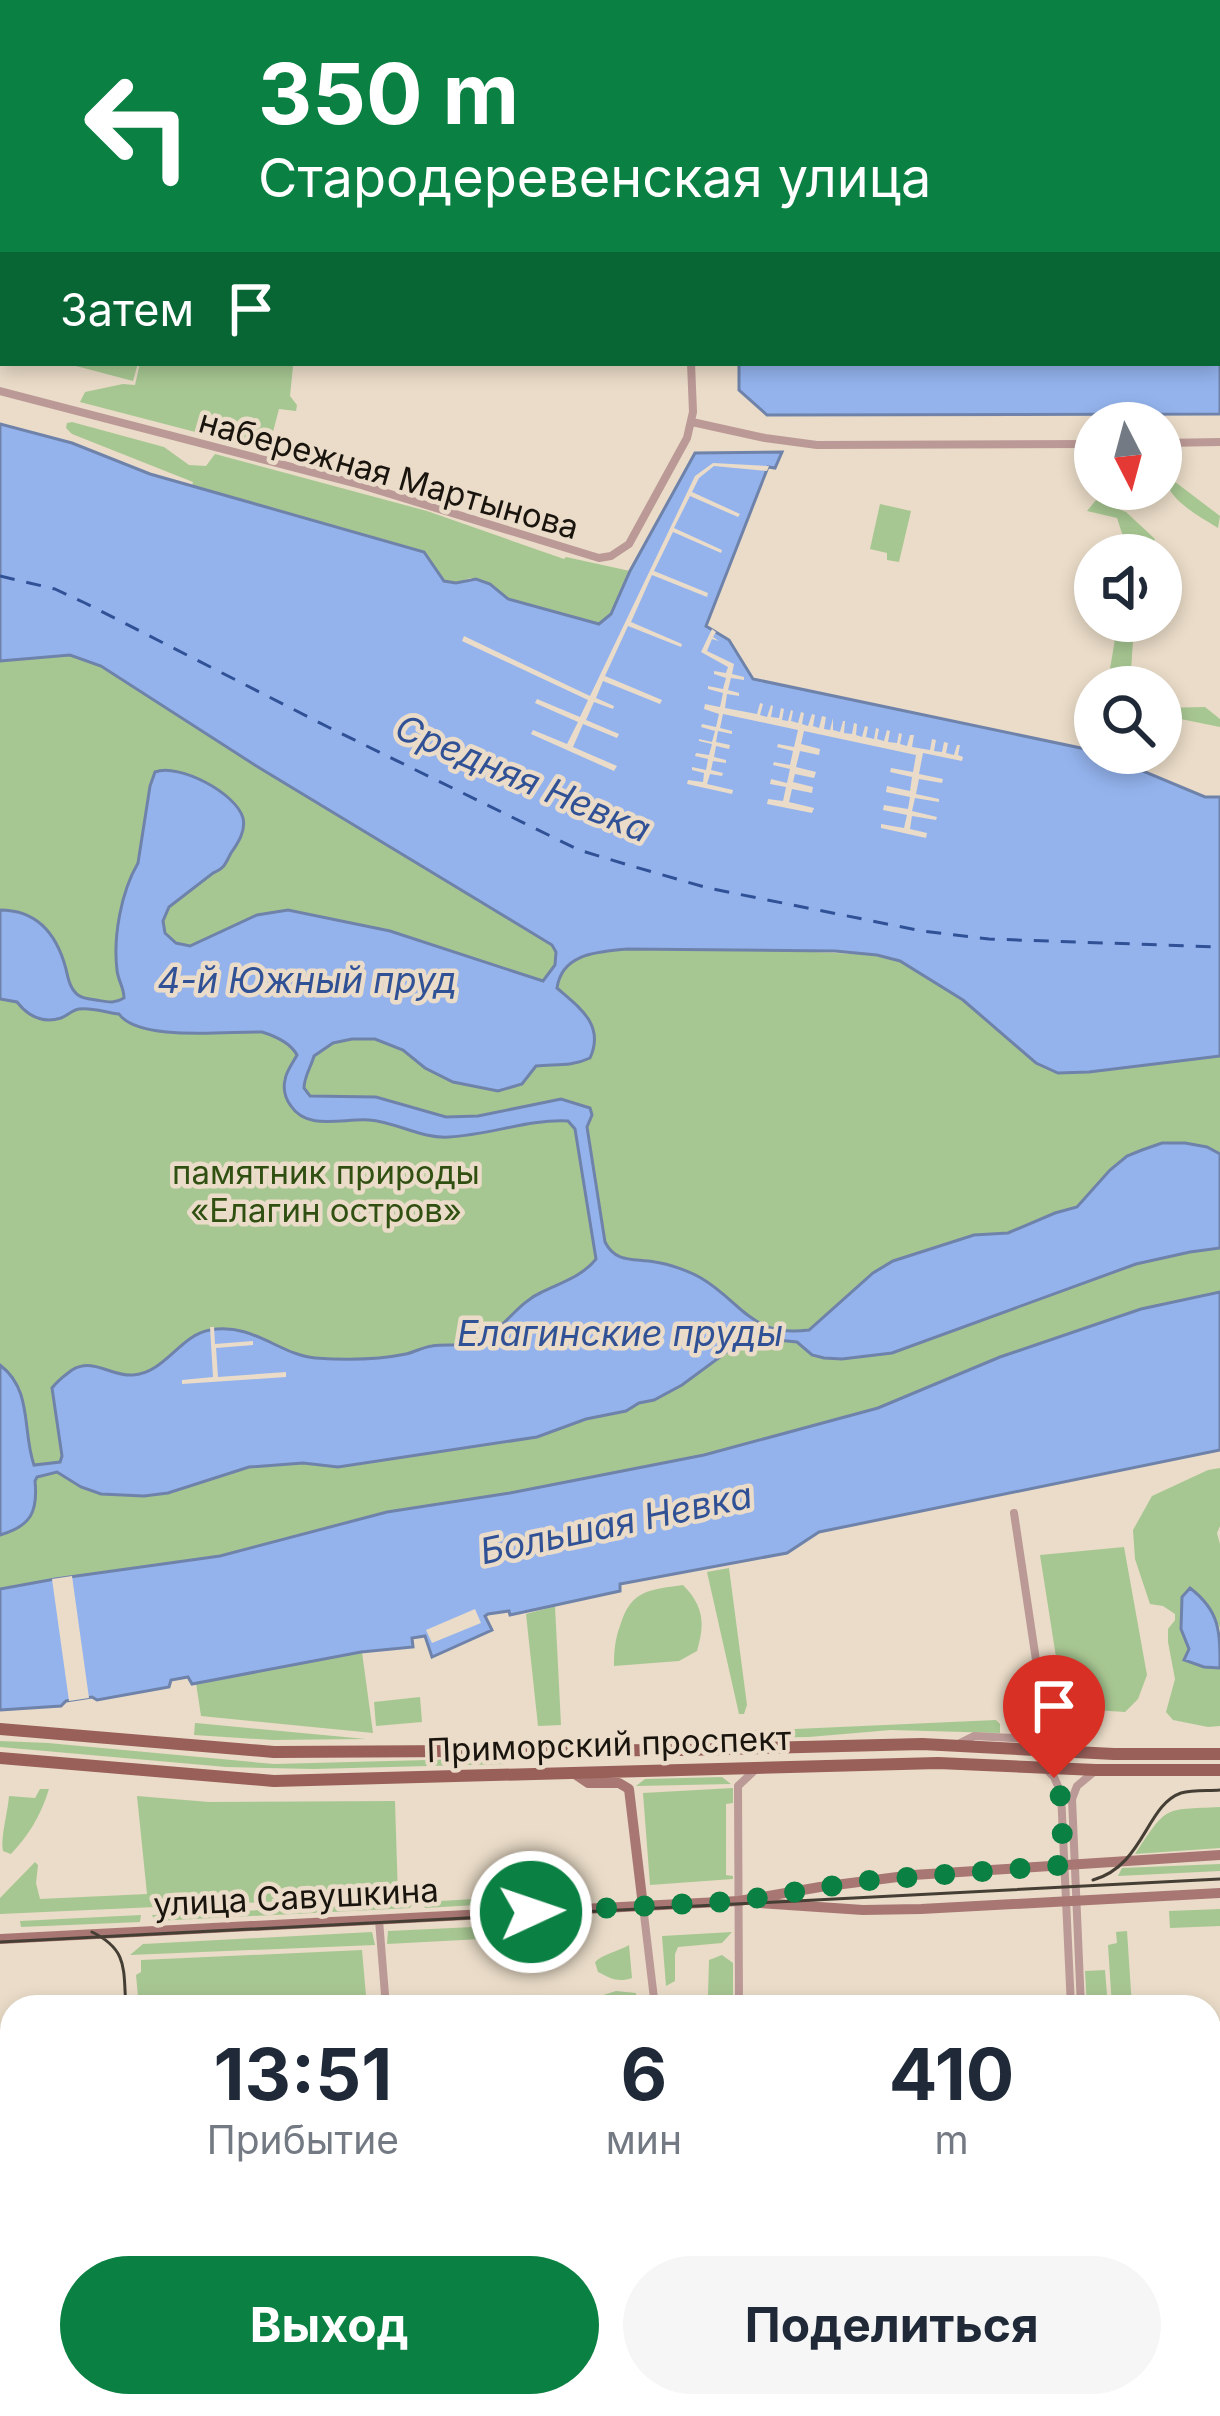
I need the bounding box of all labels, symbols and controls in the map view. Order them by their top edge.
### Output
text: 350 m [258,43,519,144]
icon: left [60,48,216,204]
text: Стародеревенская улица [258,145,931,210]
icon: arrive [218,276,284,342]
text: Затем [60,282,194,337]
street label: набережная Мартынова [195,401,583,547]
north arrow [1074,402,1182,510]
map controls [1074,402,1182,774]
button: sound [1074,534,1182,642]
button: search [1074,666,1182,774]
water label: Средняя Невка [389,705,657,851]
water label: 4-й Южный пруд [157,958,457,1002]
park label: памятник природы «Елагин остров» [172,1152,480,1230]
water label: Елагинские пруды [457,1311,783,1355]
water label: Большая Невка [476,1473,756,1573]
pin [1003,1655,1105,1778]
icon: arrive [1021,1673,1087,1739]
street label: Приморский проспект [426,1718,793,1770]
position arrow [468,1849,594,1975]
street label: улица Савушкина [152,1870,440,1924]
text: 13:51 [214,2030,392,2117]
text: 6 [620,2030,667,2117]
text: 410 [889,2030,1014,2117]
text: Прибытие [207,2116,399,2163]
text: мин [606,2116,682,2163]
text: m [934,2116,969,2163]
button: Выход [60,2256,599,2394]
button: Поделиться [623,2256,1161,2394]

